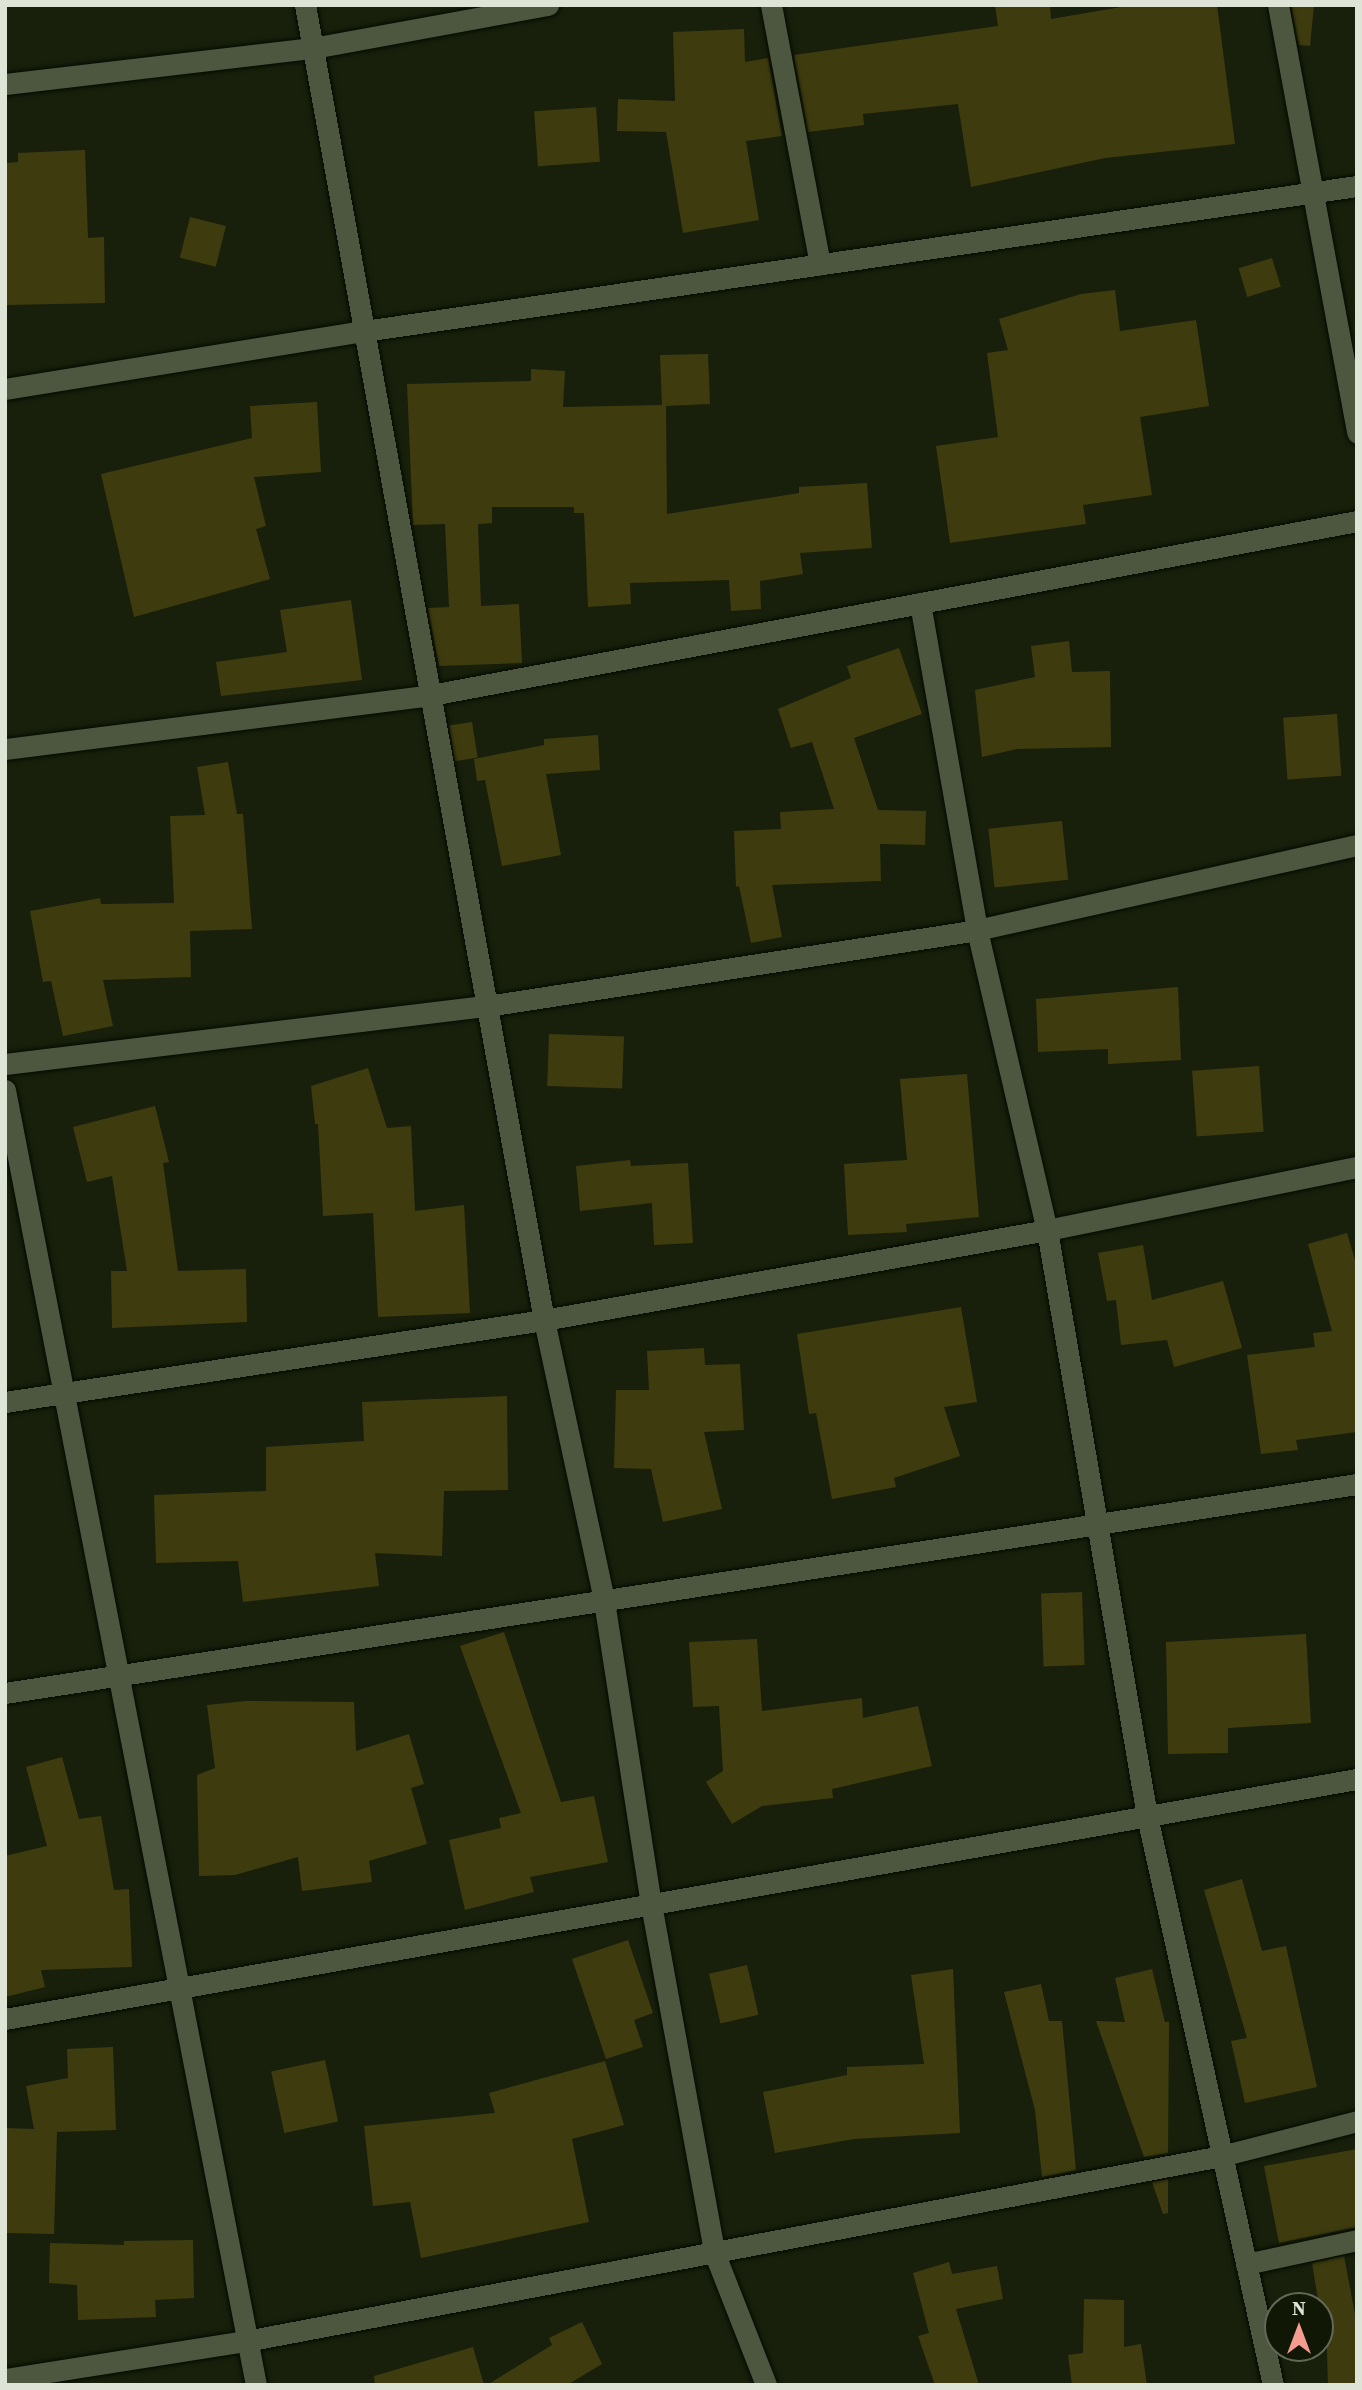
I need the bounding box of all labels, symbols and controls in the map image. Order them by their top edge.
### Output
north arrow [1264,2292,1334,2362]
text: N [1292,2295,1306,2321]

